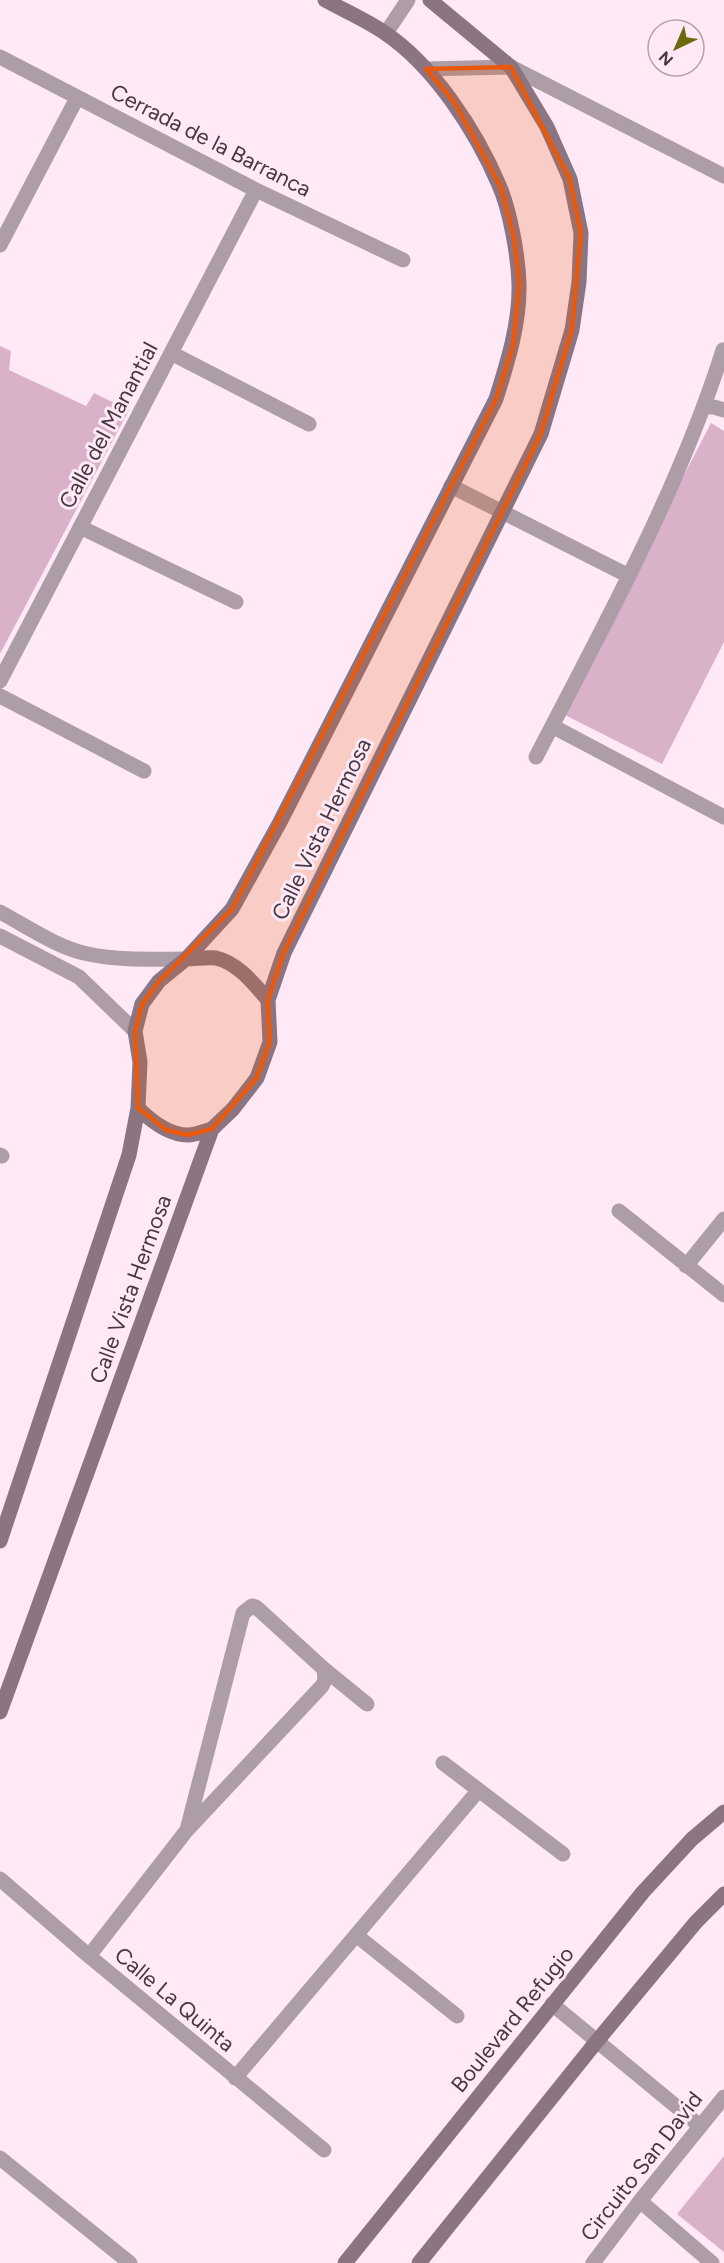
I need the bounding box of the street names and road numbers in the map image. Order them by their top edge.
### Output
street label: Cerrada de la Barranca [106,78,316,203]
street label: Calle del Manantial [53,337,164,513]
street label: Calle Vista Hermosa [266,734,377,924]
street label: Calle Vista Hermosa [84,1191,177,1387]
street label: Calle La Quinta [109,1941,240,2057]
street label: Boulevard Refugio [445,1941,580,2098]
street label: Circuito San David [575,2086,708,2246]

